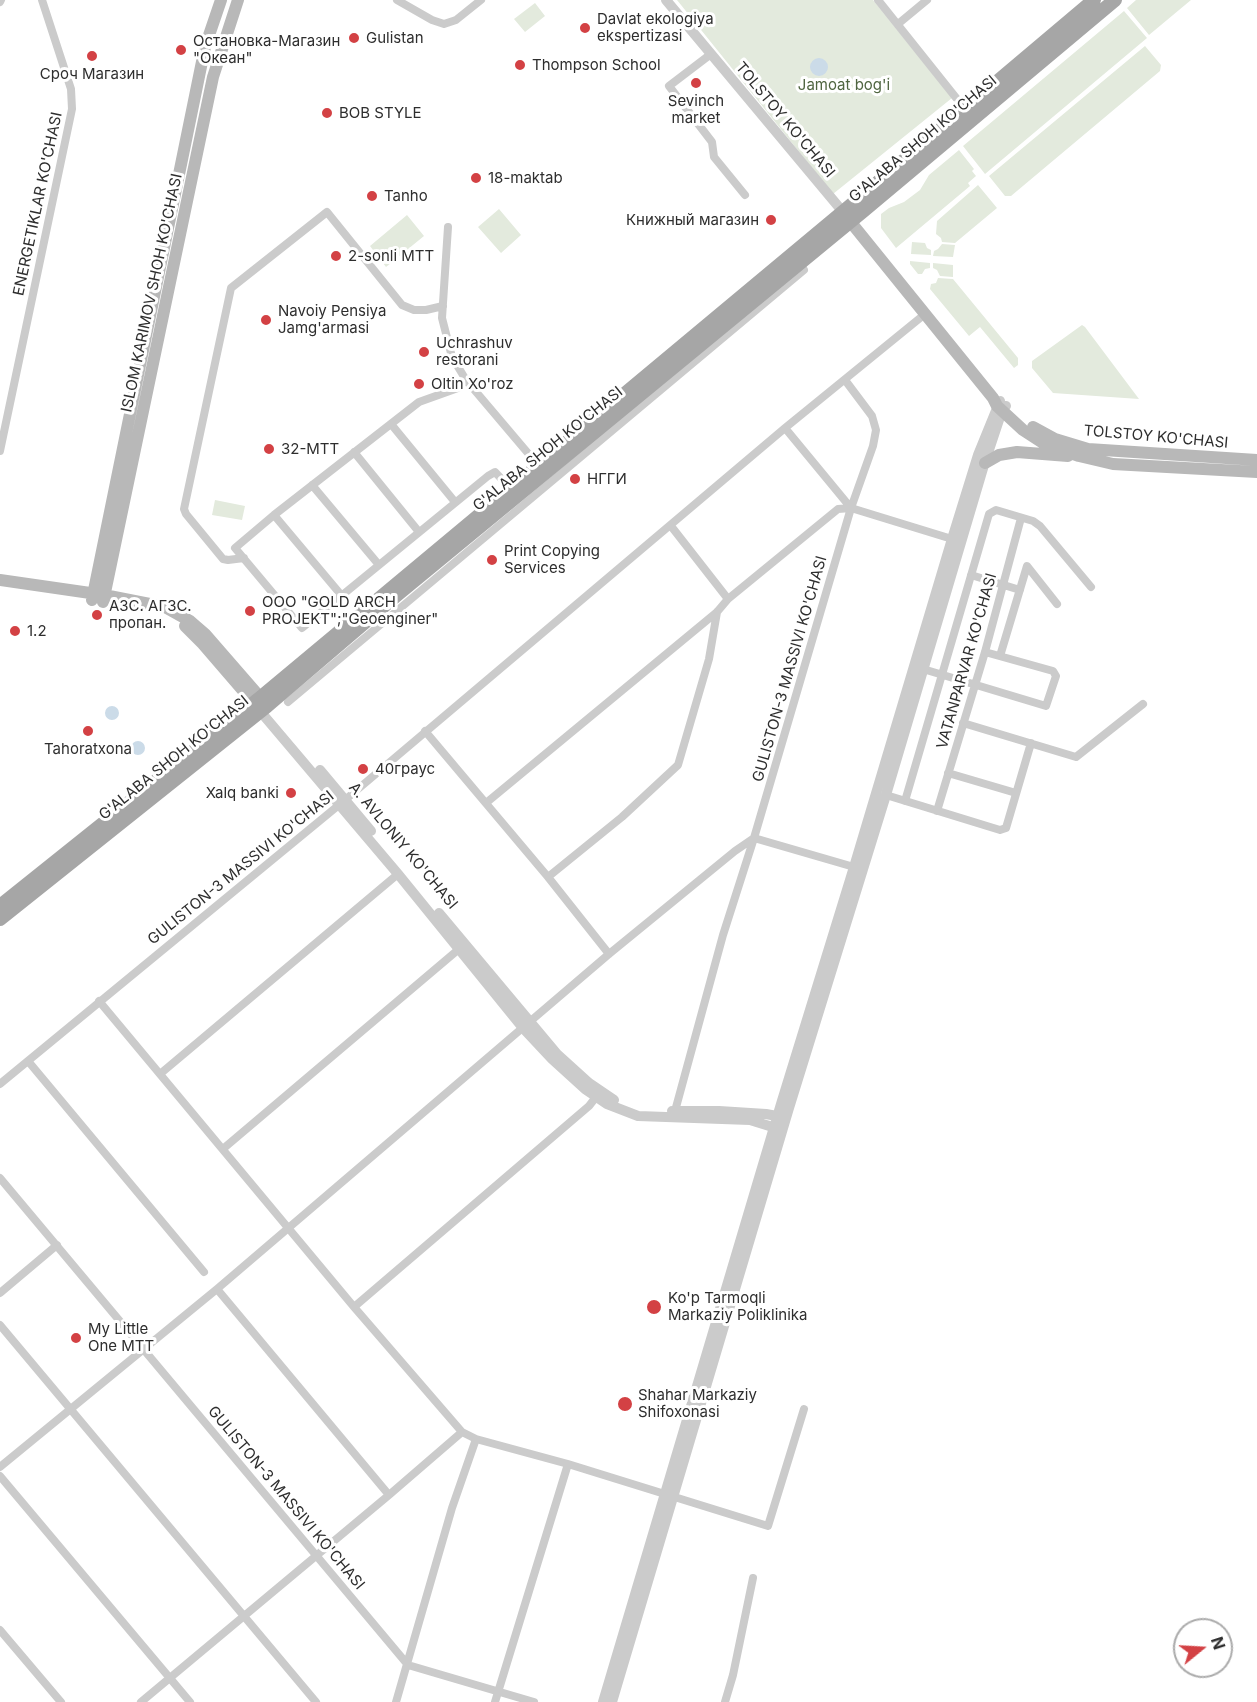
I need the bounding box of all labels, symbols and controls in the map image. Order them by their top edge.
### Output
place label: Davlat ekologiya ekspertizasi [597,10,714,45]
marker: Davlat ekologiya ekspertizasi [578,21,592,35]
place label: Gulistan [366,29,424,47]
marker: Gulistan [347,31,361,45]
place label: Остановка-Магазин "Океан" [193,32,340,67]
marker: Остановка-Магазин "Океан" [174,43,188,57]
marker: Сроч Магазин [85,49,99,63]
place label: Thompson School [532,56,661,74]
marker: Thompson School [513,58,527,72]
street label: TOLSTOY KO'CHASI [731,59,839,181]
place label: Сроч Магазин [40,65,144,83]
street label: G'ALABA SHOH KO'CHASI [845,72,1001,206]
marker: Sevinch market [689,76,703,90]
park label: Jamoat bog'i [798,76,890,94]
place label: Sevinch market [668,92,724,127]
place label: BOB STYLE [339,104,422,122]
marker: BOB STYLE [320,106,334,120]
street label: ENERGETIKLAR KO'CHASI [10,111,66,297]
place label: 18-maktab [488,169,563,187]
marker: 18-maktab [469,171,483,185]
street label: ISLOM KARIMOV SHOH KO'CHASI [118,172,186,414]
place label: Tanho [384,187,428,205]
marker: Tanho [365,189,379,203]
place label: Книжный магазин [626,211,759,229]
marker: Книжный магазин [764,213,778,227]
place label: 2-sonli MTT [348,247,434,265]
marker: 2-sonli MTT [329,249,343,263]
place label: Navoiy Pensiya Jamg'armasi [278,302,386,337]
marker: Navoiy Pensiya Jamg'armasi [259,313,273,327]
place label: Uchrashuv restorani [436,334,513,369]
marker: Uchrashuv restorani [417,345,431,359]
place label: Oltin Xo'roz [431,375,513,393]
marker: Oltin Xo'roz [412,377,426,391]
street label: G'ALABA SHOH KO'CHASI [470,383,626,515]
street label: TOLSTOY KO'CHASI [1083,422,1229,452]
place label: 32-MTT [281,440,339,458]
marker: 32-MTT [262,442,276,456]
place label: НГГИ [587,470,627,488]
marker: НГГИ [568,472,582,486]
place label: Print Copying Services [504,542,600,577]
marker: Print Copying Services [485,553,499,567]
street label: GULISTON-3 MASSIVI KO'CHASI [749,554,831,784]
street label: VATANPARVAR KO'CHASI [933,571,1001,751]
place label: ООО "GOLD ARCH PROJEKT";"Geoenginer" [262,593,438,628]
place label: АЗС. АГЗС. пропан. [109,597,192,632]
marker: ООО "GOLD ARCH PROJEKT";"Geoenginer" [243,604,257,618]
marker: АЗС. АГЗС. пропан. [90,608,104,622]
place label: 1.2 [27,622,47,640]
marker: 1.2 [8,624,22,638]
street label: G'ALABA SHOH KO'CHASI [96,692,252,824]
marker: Tahoratxona [81,724,95,738]
place label: Tahoratxona [44,740,132,758]
place label: 40граус [375,760,435,778]
marker: 40граус [356,762,370,776]
street label: A. AVLONIY KO'CHASI [345,779,461,913]
place label: Xalq banki [206,784,279,802]
marker: Xalq banki [284,786,298,800]
street label: GULISTON-3 MASSIVI KO'CHASI [144,787,338,949]
place label: Ko'p Tarmoqli Markaziy Poliklinika [668,1289,807,1324]
marker: Ko'p Tarmoqli Markaziy Poliklinika [645,1298,663,1316]
place label: My Little One MTT [88,1320,154,1355]
marker: My Little One MTT [69,1331,83,1345]
place label: Shahar Markaziy Shifoxonasi [638,1386,757,1421]
marker: Shahar Markaziy Shifoxonasi [616,1395,634,1413]
street label: GULISTON-3 MASSIVI KO'CHASI [204,1403,368,1593]
north arrow [1173,1618,1233,1678]
text: N [1207,1634,1230,1652]

